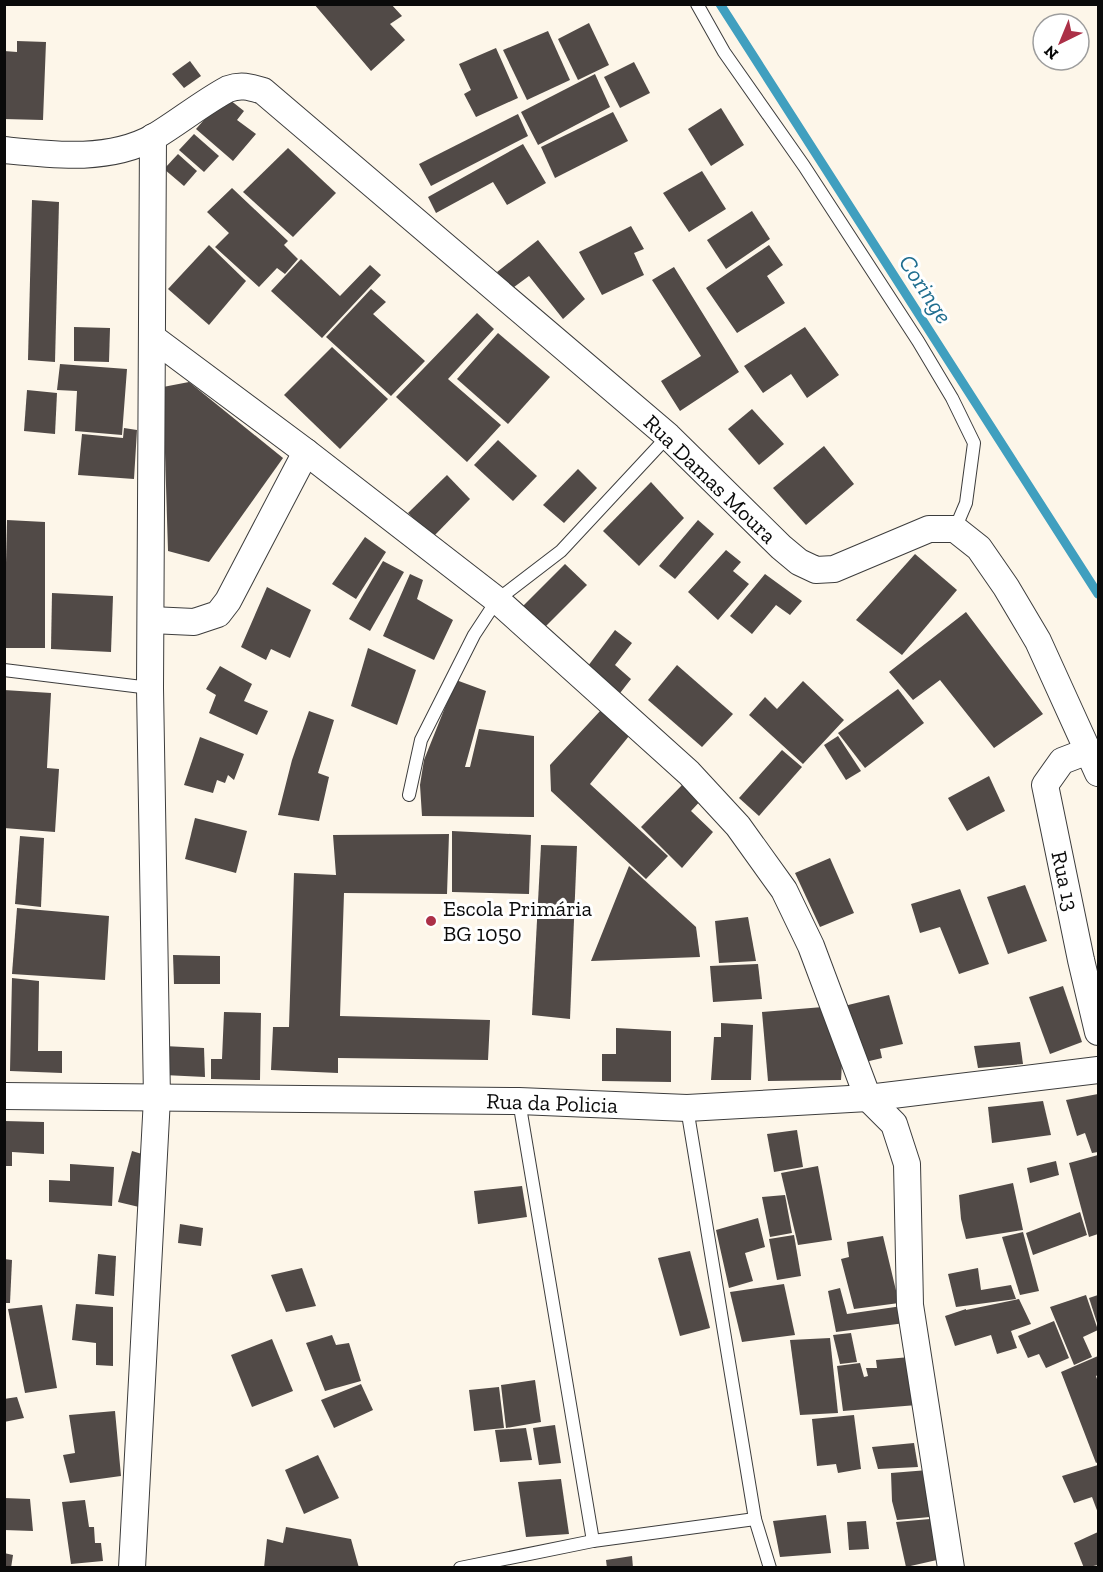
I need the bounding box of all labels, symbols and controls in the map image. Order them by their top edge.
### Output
north arrow [1031,12,1091,72]
text: N [1040,42,1062,64]
water label: Coringe [893,249,959,329]
street label: Rua Damas Moura [638,409,782,549]
street label: Rua 13 [1045,848,1085,914]
place label: Escola Primária BG 1050 [443,895,593,947]
marker: Escola Primária BG 1050 [424,914,438,928]
street label: Rua da Policia [486,1087,619,1119]

